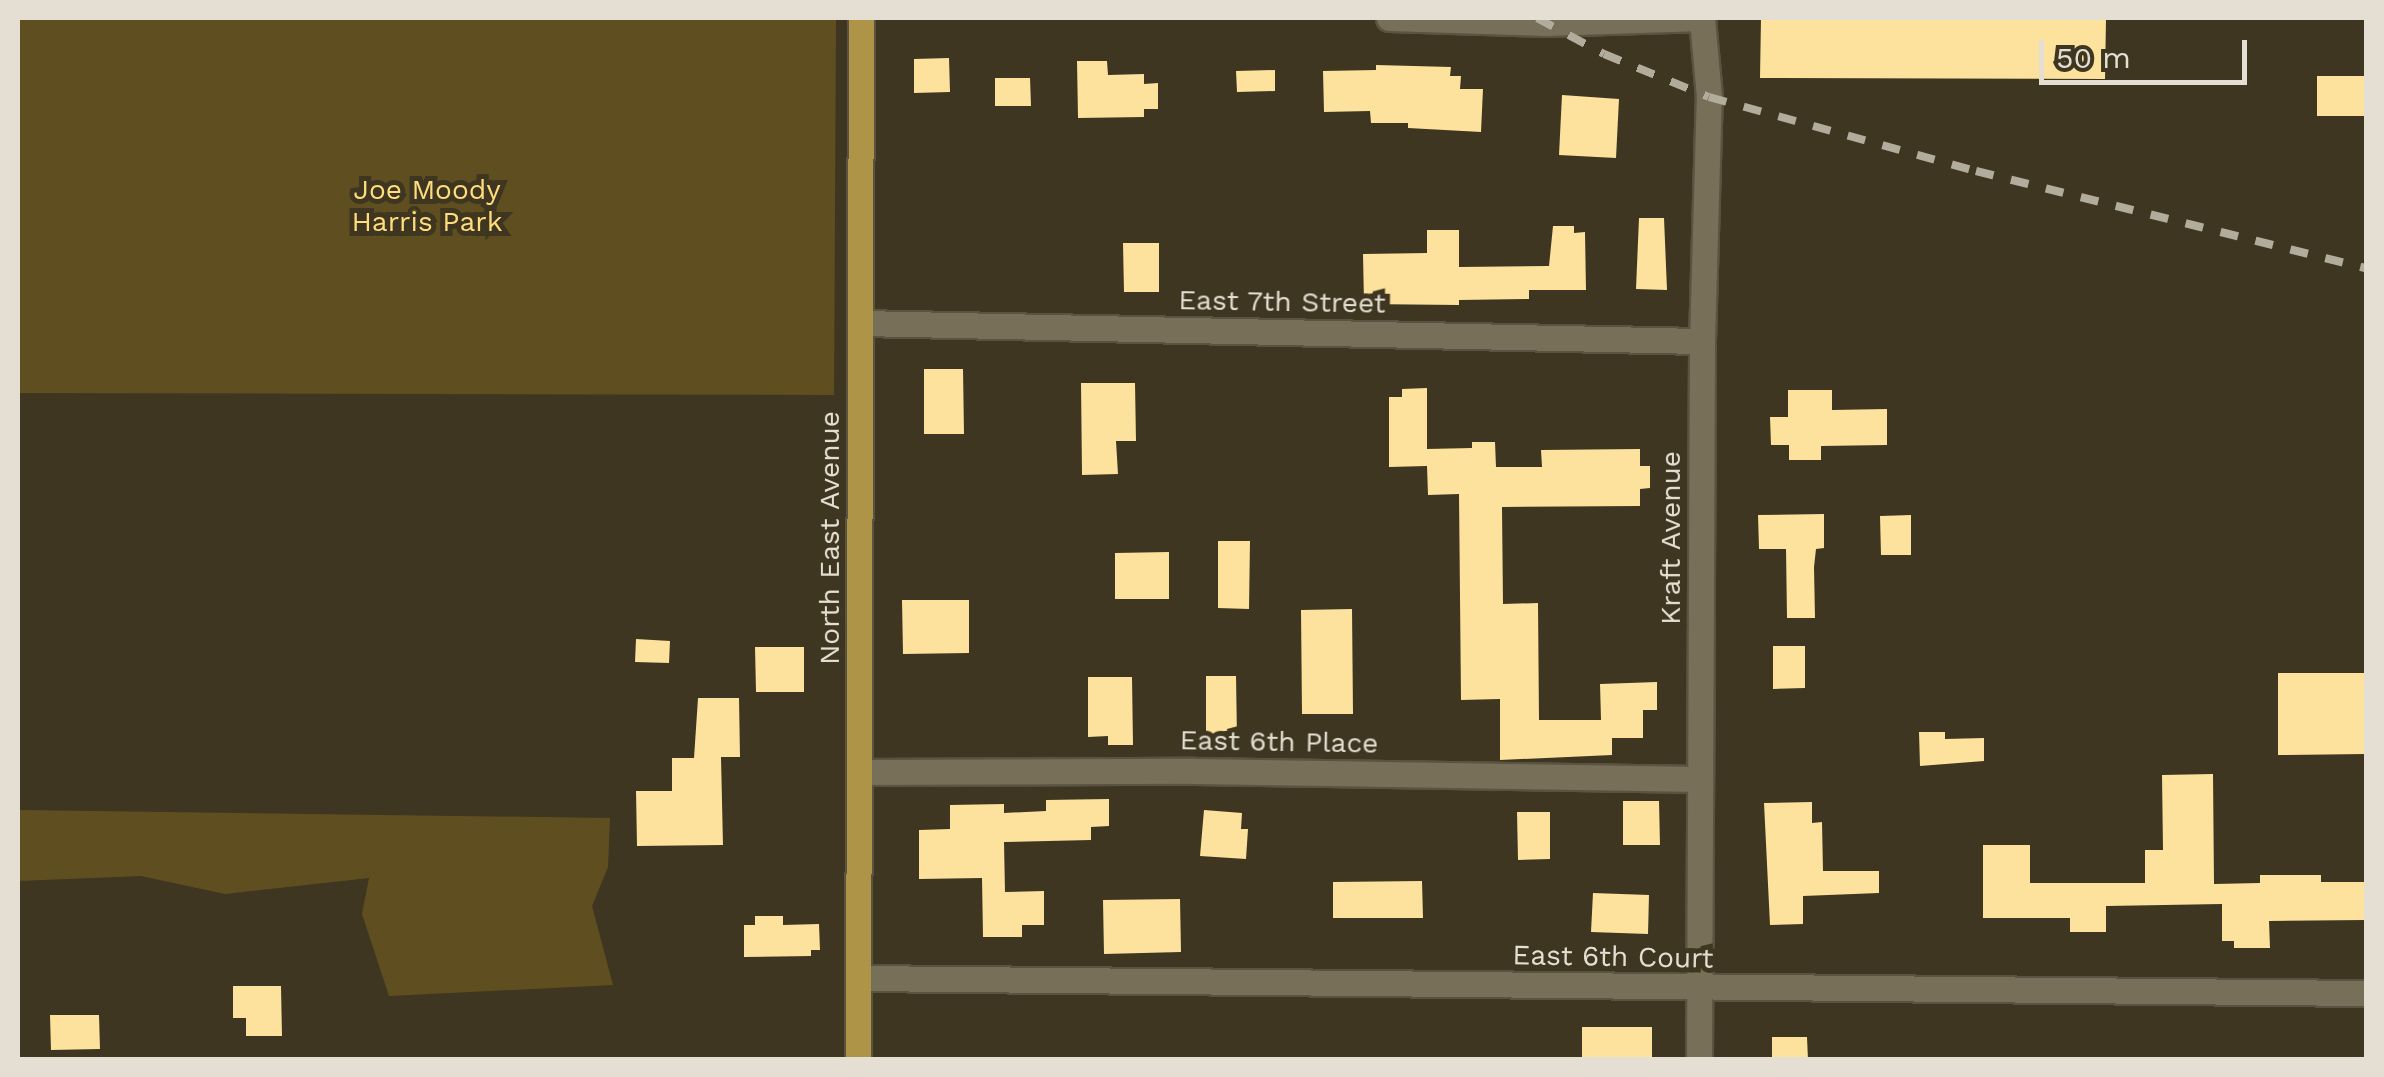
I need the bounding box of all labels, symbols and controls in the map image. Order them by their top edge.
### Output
scale bar [2044,20,2252,82]
text: 50 m [2056,40,2131,75]
park label: Joe Moody Harris Park [351,173,503,239]
street label: East 7th Street [1178,283,1386,321]
street label: North East Avenue [813,410,847,666]
street label: Kraft Avenue [1654,450,1688,626]
street label: East 6th Place [1179,723,1379,761]
street label: East 6th Court [1512,938,1714,976]

